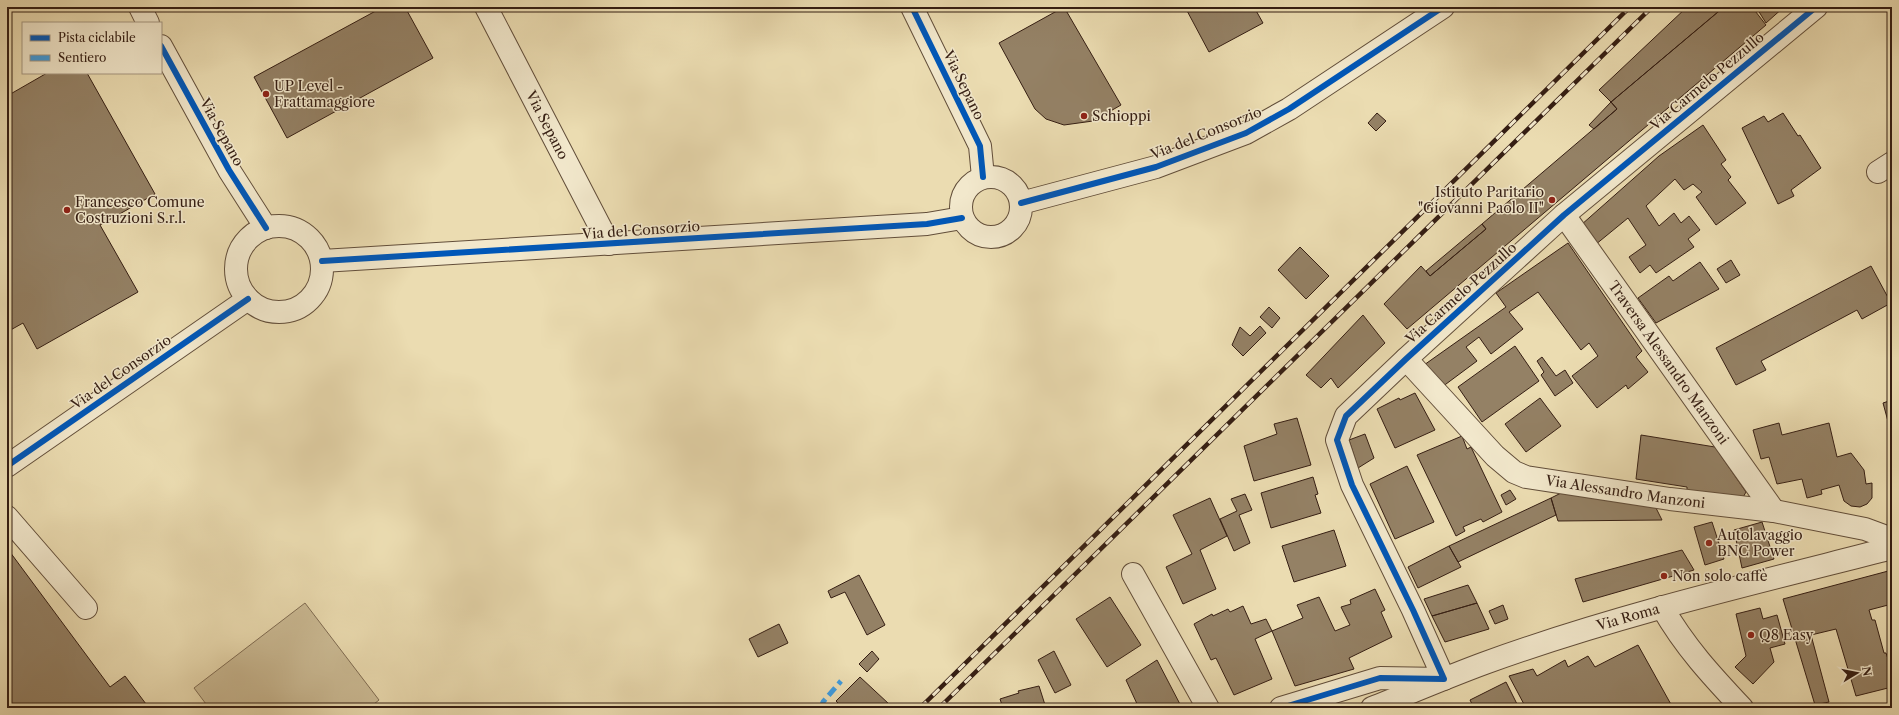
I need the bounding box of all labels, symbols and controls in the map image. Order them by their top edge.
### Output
legend [22,22,162,74]
street label: Via Carmelo Pezzullo [1646,28,1768,135]
text: Pista ciclabile [58,30,136,45]
street label: Via Sepano [939,46,989,123]
text: Sentiero [58,50,106,65]
place label: UP Level - Frattamaggiore [274,77,375,111]
street label: Via Sepano [522,87,573,162]
marker: UP Level - Frattamaggiore [261,89,271,99]
street label: Via Sepano [195,94,248,169]
street label: Via del Consorzio [1147,102,1264,164]
place label: Schioppi [1092,107,1151,125]
marker: Schioppi [1079,111,1089,121]
place label: Istituto Paritario "Giovanni Paolo II" [1418,183,1544,217]
place label: Francesco Comune Costruzioni S.r.l. [75,193,205,227]
marker: Istituto Paritario "Giovanni Paolo II" [1547,195,1557,205]
marker: Francesco Comune Costruzioni S.r.l. [62,205,72,215]
street label: Via del Consorzio [580,217,701,243]
street label: Via Carmelo Pezzullo [1401,238,1520,348]
street label: Traversa Alessandro Manzoni [1605,277,1733,448]
street label: Via del Consorzio [67,331,175,414]
street label: Via Alessandro Manzoni [1543,471,1706,512]
place label: Autolavaggio BNC Power [1716,526,1803,560]
marker: Autolavaggio BNC Power [1704,538,1714,548]
place label: Non solo caffè [1672,567,1768,585]
marker: Non solo caffè [1659,571,1669,581]
street label: Via Roma [1594,599,1662,635]
place label: Q8 Easy [1759,626,1814,644]
marker: Q8 Easy [1746,630,1756,640]
north arrow [1837,653,1877,693]
text: N [1859,665,1875,678]

